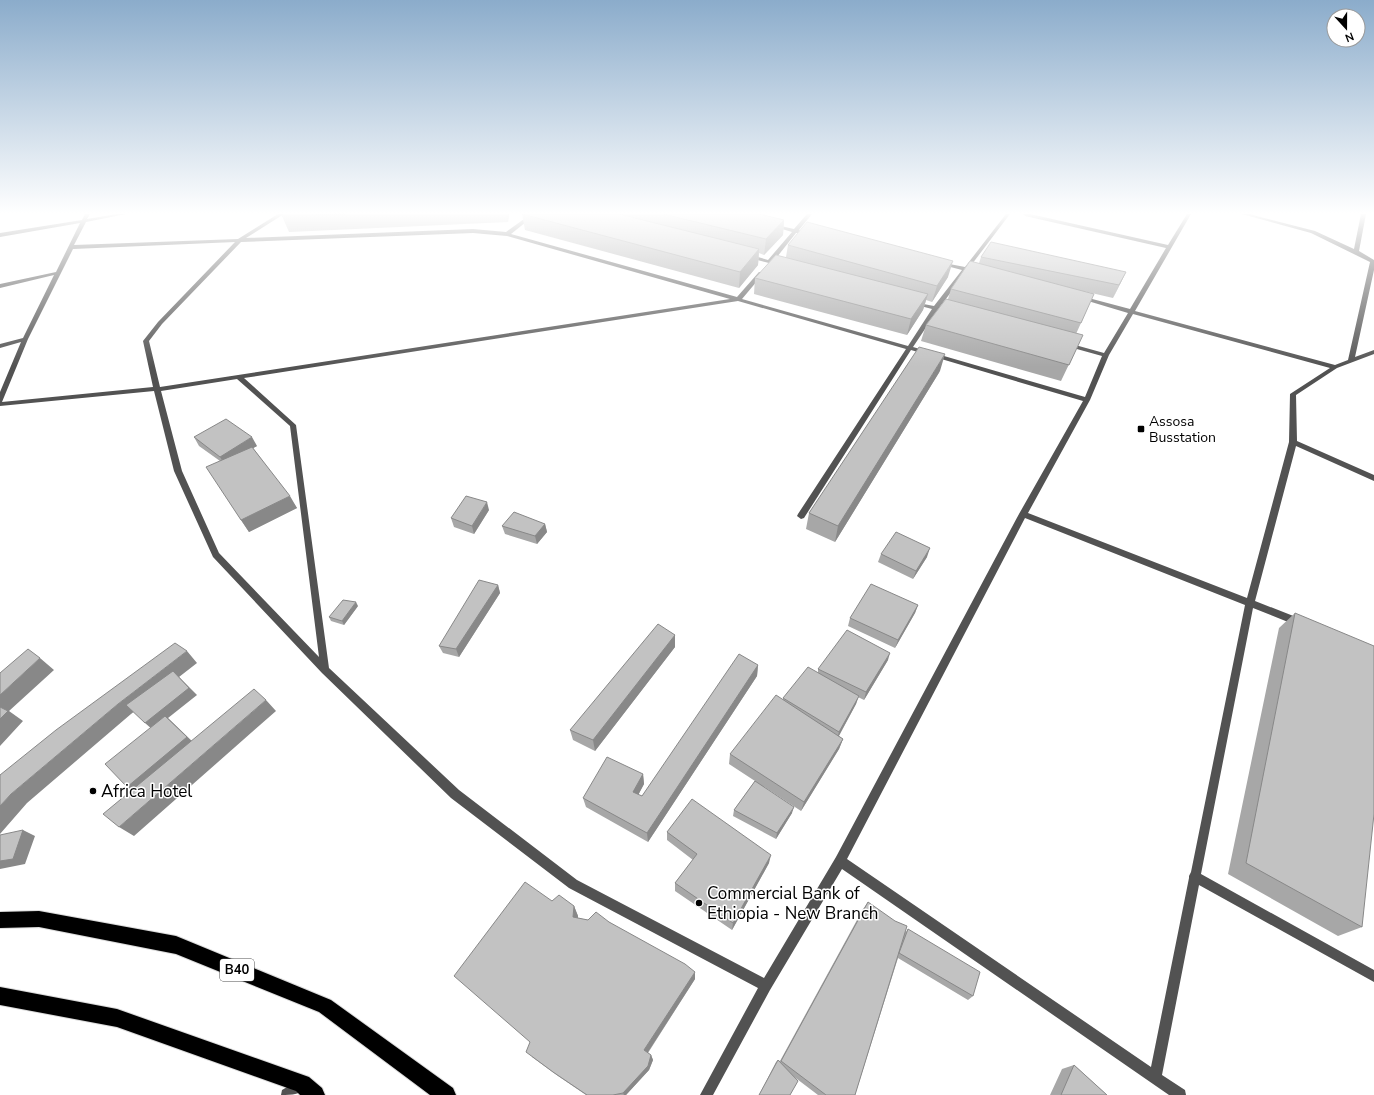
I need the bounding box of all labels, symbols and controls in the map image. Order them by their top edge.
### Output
north arrow [1326,8,1366,48]
text: N [1343,28,1356,45]
place label: Assosa Busstation [1149,412,1216,447]
marker: Assosa Busstation [1136,424,1146,434]
place label: Africa Hotel [101,780,192,803]
marker: Africa Hotel [88,786,98,796]
place label: Commercial Bank of Ethiopia - New Branch [707,882,879,925]
marker: Commercial Bank of Ethiopia - New Branch [694,898,704,908]
road number: B40 [220,959,254,981]

